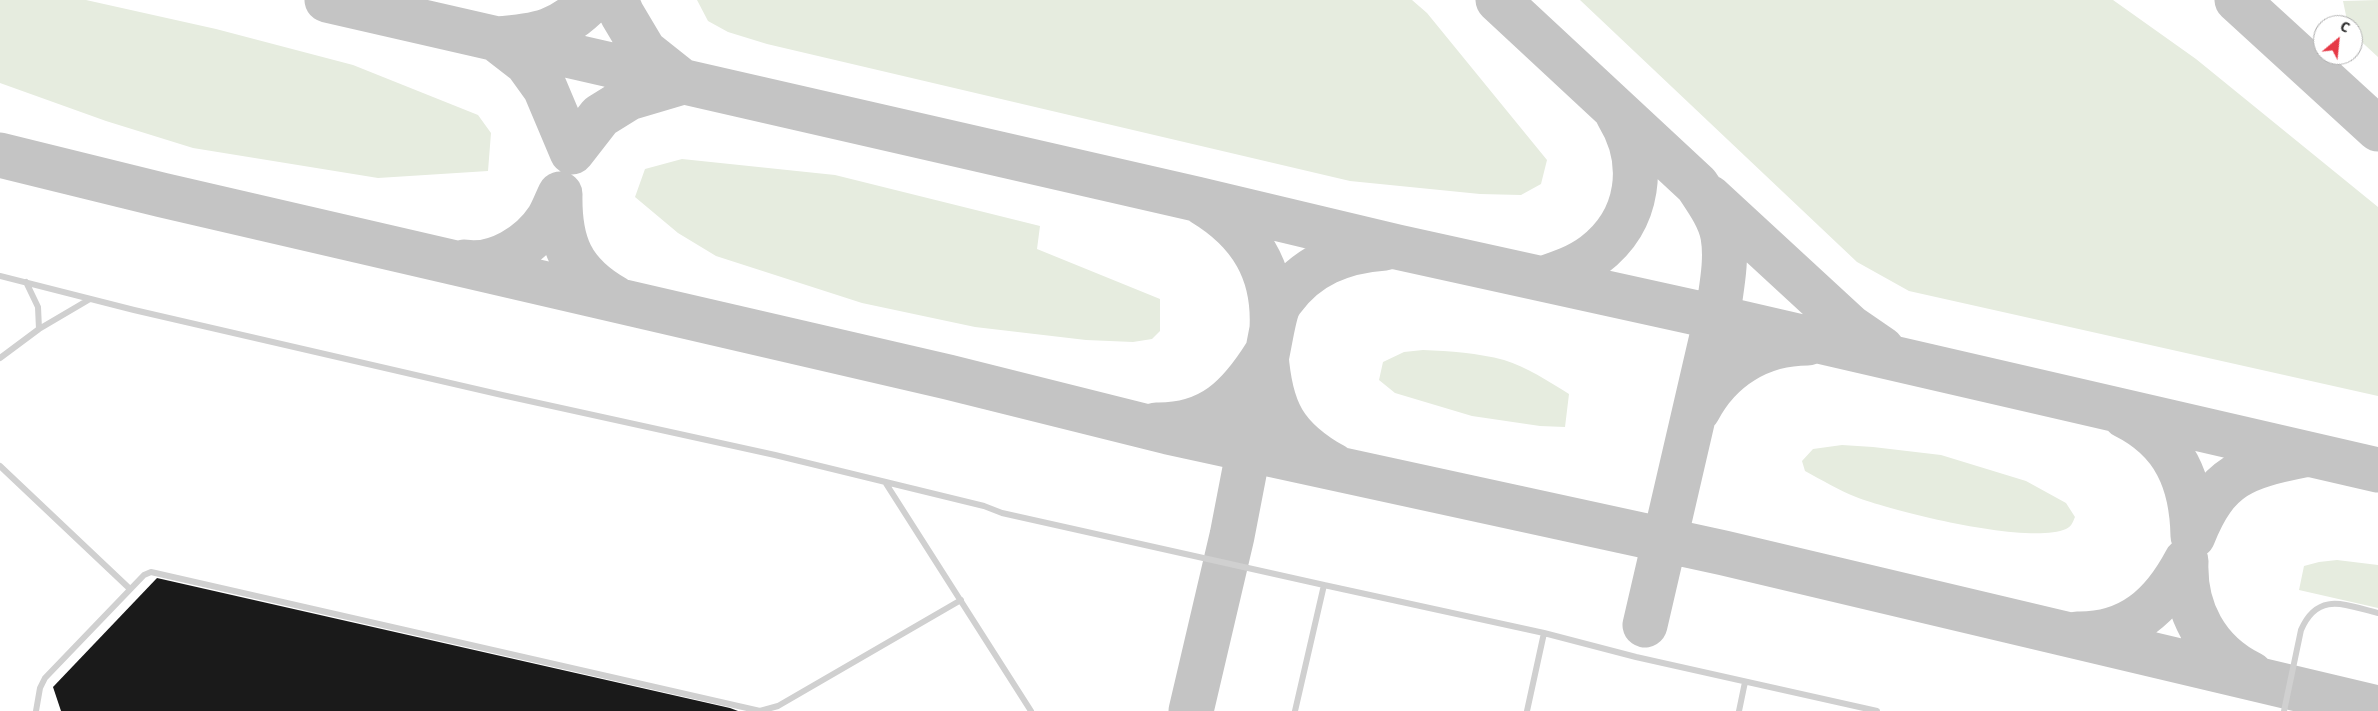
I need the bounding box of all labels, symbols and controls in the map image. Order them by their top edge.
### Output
north arrow [2313,15,2363,65]
text: С [2337,18,2352,37]

